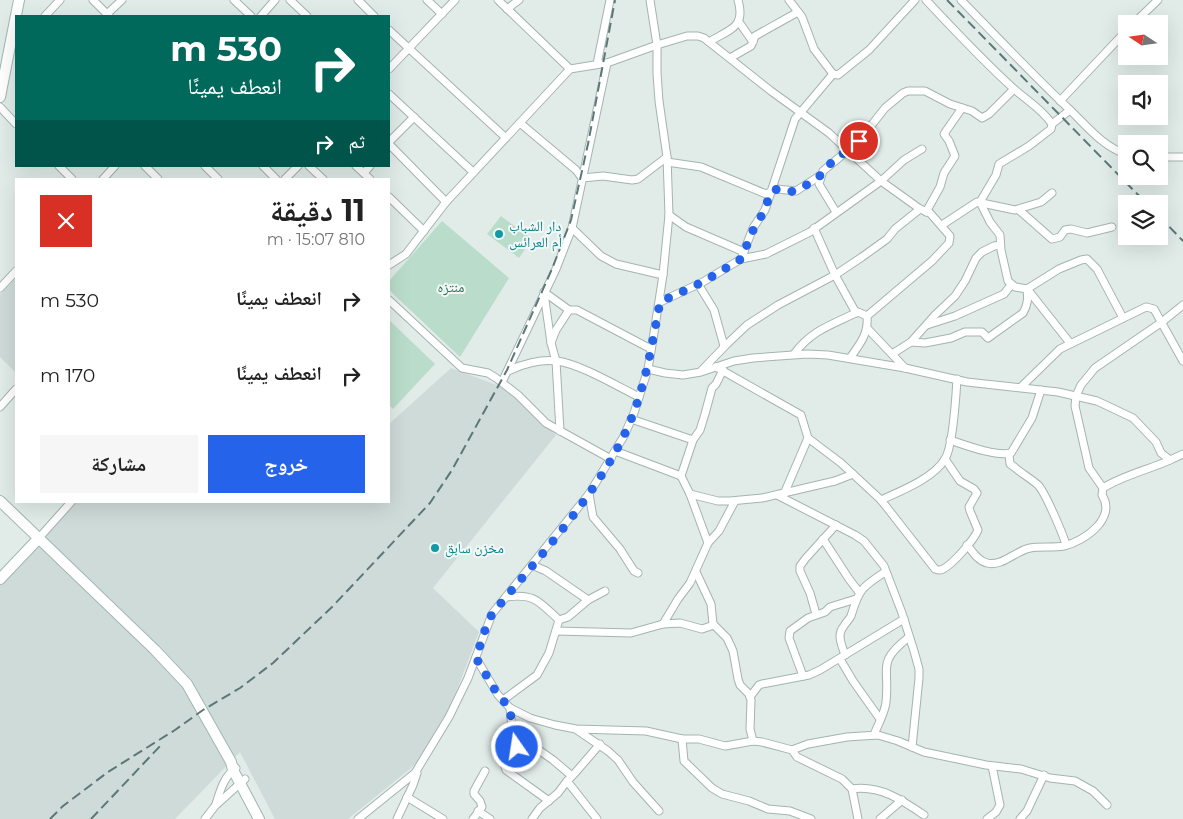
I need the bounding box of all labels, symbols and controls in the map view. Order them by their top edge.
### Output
north arrow [1118,15,1168,65]
map controls [1118,15,1168,245]
text: 530 m [170,27,282,70]
icon: right [300,35,365,100]
text: انعطف يمينًا [187,73,282,100]
button: sound [1118,75,1168,125]
pin [838,120,880,162]
icon: arrive [845,127,873,155]
icon: right [310,130,338,158]
text: ثم [348,130,365,153]
button: search [1118,135,1168,185]
text: 11 دقيقة [270,192,365,229]
button: close [40,195,92,247]
button: layers [1118,195,1168,245]
place label: دار الشباب أم العرائس [509,217,562,252]
marker: دار الشباب أم العرائس [493,228,505,240]
text: 810 m · 15:07 [267,230,365,249]
park label: منتزه [438,278,464,296]
text: انعطف يمينًا [236,287,322,310]
icon: right [337,287,365,315]
text: 530 m [40,289,99,312]
text: انعطف يمينًا [236,362,322,385]
icon: right [337,362,365,390]
text: 170 m [40,364,95,387]
button: مشاركة [40,435,198,493]
button: خروج [208,435,365,493]
place label: مخزن سابق [445,539,504,558]
marker: مخزن سابق [429,542,441,554]
position arrow [490,720,542,772]

